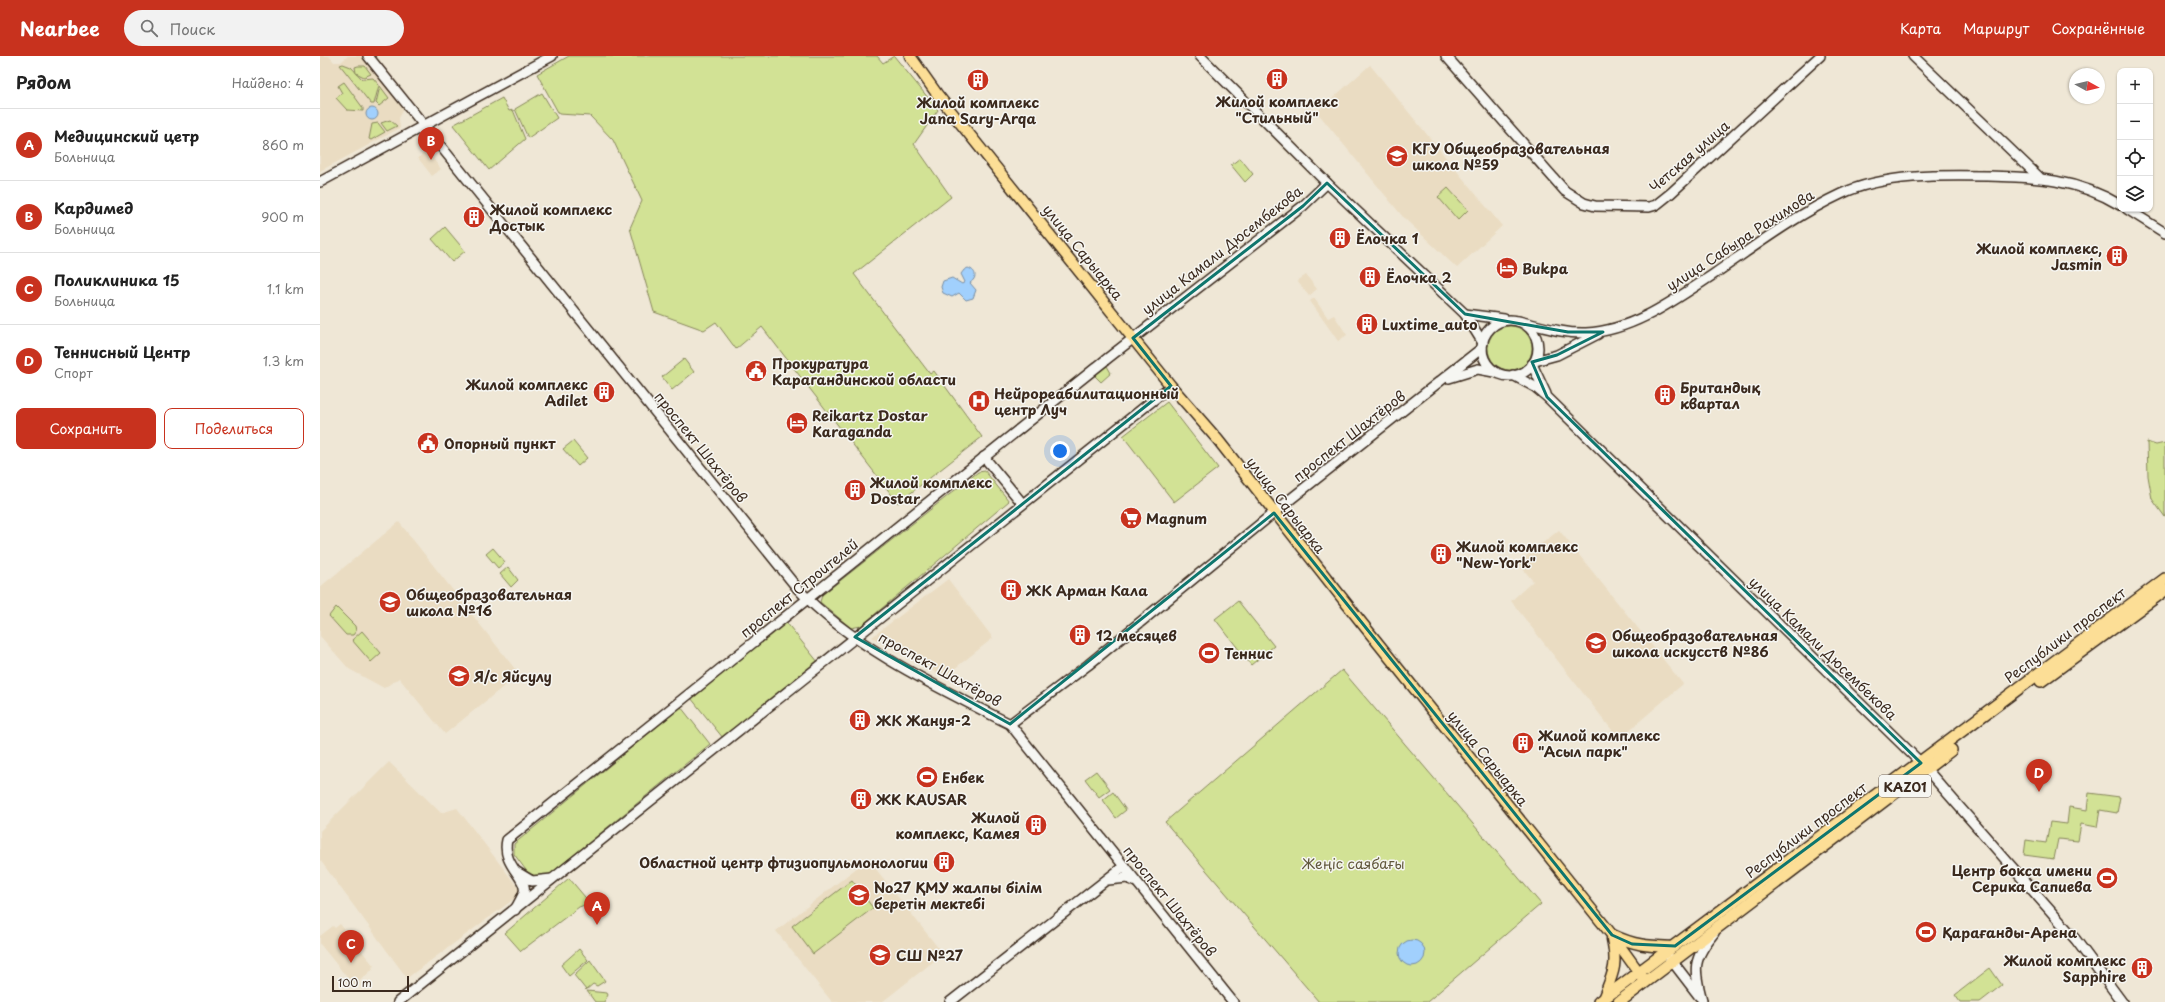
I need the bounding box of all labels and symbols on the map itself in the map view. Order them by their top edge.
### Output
building icon: Жилой комплекс "Стильный" [1264,66,1290,92]
building icon: Жилой комплекс Jana Sary-Arqa [965,67,991,93]
north arrow [2069,68,2105,104]
place label: Жилой комплекс "Стильный" [1215,91,1338,128]
place label: Жилой комплекс Jana Sary-Arqa [916,92,1039,129]
street label: Четская улица [1644,115,1734,197]
pin: B [418,127,444,160]
place label: КГУ Общеобразовательная школа №59 [1412,138,1610,175]
school or university icon: КГУ Общеобразовательная школа №59 [1384,143,1410,169]
street label: улица Камали Дюсембекова [1137,180,1307,319]
street label: улица Сабыра Рахимова [1662,184,1818,296]
place label: Жилой комплекс Достык [489,199,613,236]
street label: улица Сарыарка [1038,200,1128,305]
building icon: Жилой комплекс Достык [461,204,487,230]
building icon: Ёлочка 1 [1327,225,1353,251]
place label: Ёлочка 1 [1356,228,1419,249]
place label: Жилой комплекс, Jasmin [1975,238,2102,275]
building icon: Жилой комплекс, Jasmin [2104,243,2130,269]
hotel icon: Bukpa [1494,255,1520,281]
place label: Bukpa [1522,258,1569,279]
building icon: Ёлочка 2 [1357,264,1383,290]
place label: Ёлочка 2 [1386,267,1452,288]
building icon: Luxtime_auto [1354,311,1380,337]
place label: Luxtime_auto [1382,314,1478,335]
place label: Прокуратура Карагандинской области [772,353,956,390]
public building icon: Прокуратура Карагандинской области [743,358,769,384]
place label: Жилой комплекс Adilet [465,374,588,411]
place label: Британдық квартал [1680,377,1761,414]
building icon: Жилой комплекс Adilet [591,379,617,405]
building icon: Британдық квартал [1652,382,1678,408]
place label: Нейрореабилитационный центр Луч [994,383,1179,420]
street label: проспект Шахтёров [1288,385,1410,487]
street label: проспект Шахтёров [650,387,752,507]
hospital icon: Нейрореабилитационный центр Луч [966,388,992,414]
place label: Reikartz Dostar Karaganda [812,405,929,442]
hotel icon: Reikartz Dostar Karaganda [784,410,810,436]
public building icon: Опорный пункт [415,430,441,456]
place label: Опорный пункт [444,433,556,454]
your location [1050,441,1070,461]
street label: улица Сарыарка [1242,452,1331,558]
place label: Жилой комплекс Dostar [869,472,993,509]
building icon: Жилой комплекс Dostar [842,477,868,503]
supermarket icon: Magnum [1118,505,1144,531]
place label: Magnum [1146,508,1207,529]
street label: проспект Строителей [735,534,863,642]
place label: Жилой комплекс "New-York" [1455,536,1579,573]
building icon: Жилой комплекс "New-York" [1428,541,1454,567]
street label: улица Камали Дюсембекова [1744,571,1902,725]
building icon: ЖК Арман Кала [998,577,1024,603]
place label: ЖК Арман Кала [1025,580,1148,601]
street label: Республики проспект [2000,582,2130,688]
place label: Общеобразовательная школа №16 [406,584,572,621]
school or university icon: Общеобразовательная школа №16 [377,589,403,615]
building icon: 12 месяцев [1067,622,1093,648]
place label: 12 месяцев [1096,625,1177,646]
place label: Общеобразовательная школа искусств №86 [1612,625,1778,662]
street label: проспект Шахтёров [875,627,1005,711]
school or university icon: Общеобразовательная школа искусств №86 [1583,630,1609,656]
sports icon: Теннис [1196,640,1222,666]
place label: Теннис [1224,643,1274,664]
school or university icon: Я/c Яйсулу [446,663,472,689]
place label: Я/c Яйсулу [473,666,552,687]
street label: улица Сарыарка [1443,706,1533,811]
building icon: ЖК Жануя-2 [847,707,873,733]
place label: ЖК Жануя-2 [875,710,971,731]
place label: Жилой комплекс "Асыл парк" [1537,725,1661,762]
building icon: Жилой комплекс "Асыл парк" [1510,730,1536,756]
pin: D [2026,759,2052,792]
sports icon: Енбек [914,764,940,790]
place label: Енбек [942,767,984,788]
road number: KАZ01 [1879,775,1931,797]
street label: Республики проспект [1741,777,1871,883]
building icon: ЖК KAUSAR [848,786,874,812]
place label: ЖК KAUSAR [875,789,967,810]
place label: Жилой комплекс, Камея [895,807,1020,844]
building icon: Жилой комплекс, Камея [1023,812,1049,838]
street label: проспект Шахтёров [1119,841,1221,961]
building icon: Областной центр фтизиопульмонологии [931,849,957,875]
place label: Областной центр фтизиопульмонологии [639,852,928,873]
park label: Жеңіс саябағы [1302,853,1404,874]
place label: Центр бокса имени Серика Сапиева [1952,860,2093,897]
sports icon: Центр бокса имени Серика Сапиева [2094,865,2120,891]
place label: No27 ҚМУ жалпы білім беретін мектебі [874,877,1042,914]
school or university icon: No27 ҚМУ жалпы білім беретін мектебі [846,882,872,908]
pin: A [584,892,610,925]
sports icon: Қарағанды-Арена [1913,919,1939,945]
place label: Қарағанды-Арена [1942,922,2078,943]
pin: C [338,930,364,963]
school or university icon: СШ №27 [867,942,893,968]
place label: СШ №27 [896,945,964,966]
place label: Жилой комплекс Sapphire [2003,950,2126,987]
building icon: Жилой комплекс Sapphire [2129,955,2155,981]
scale bar [332,974,409,993]

